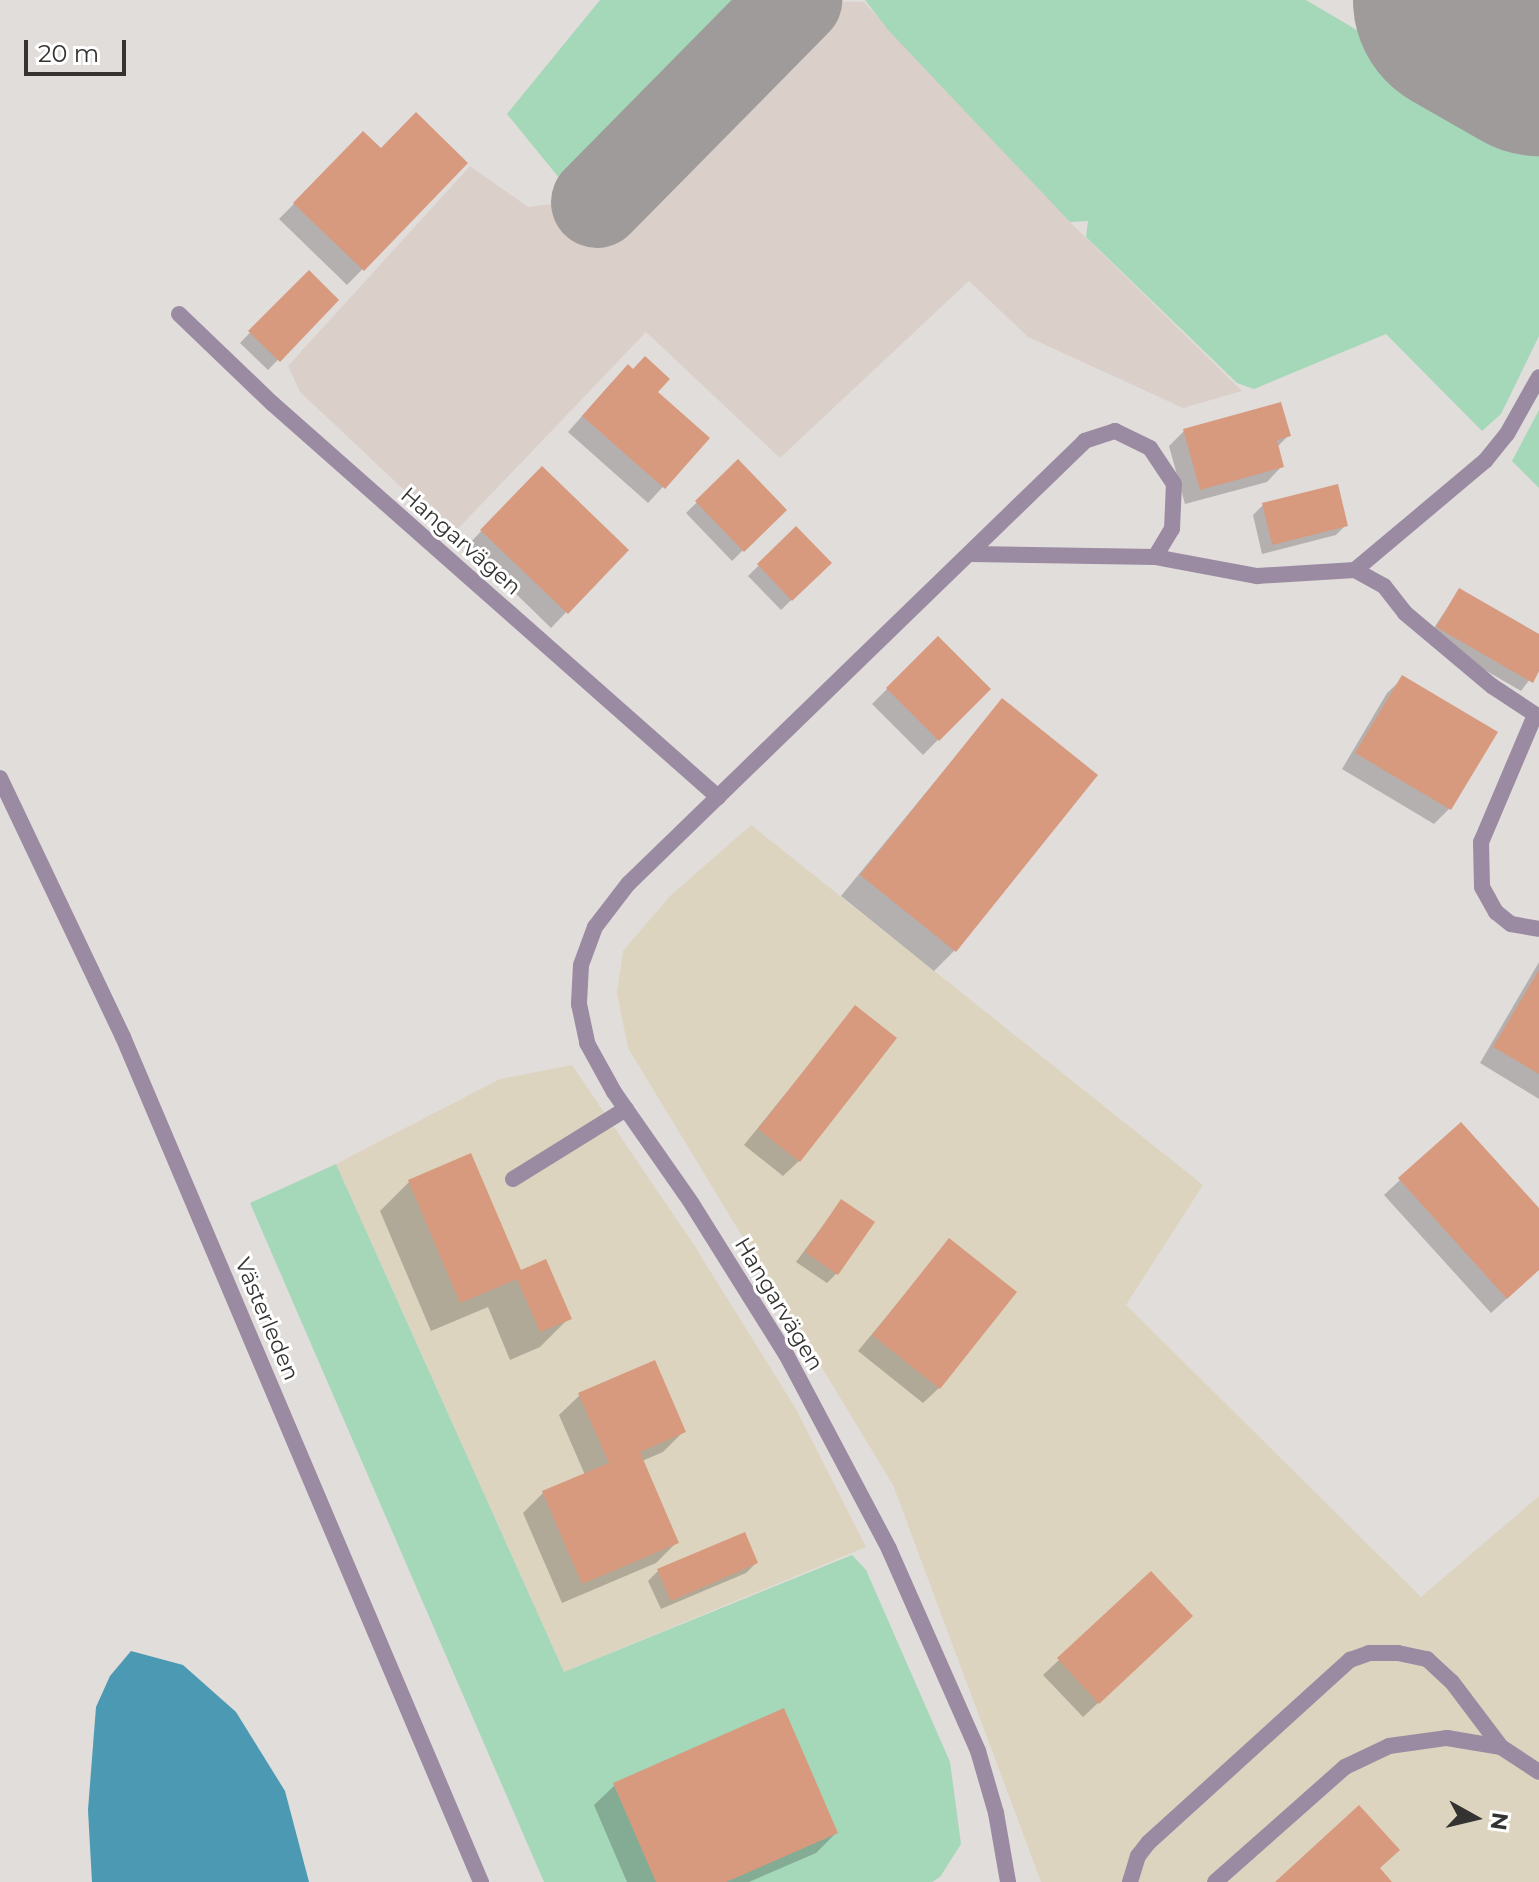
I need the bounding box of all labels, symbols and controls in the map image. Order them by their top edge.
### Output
scale bar [28,24,130,74]
text: 20 m [38,39,99,68]
street label: Hangarvägen [395,482,527,600]
street label: Hangarvägen [729,1233,829,1375]
street label: Västerleden [229,1254,305,1384]
north arrow [1435,1778,1515,1858]
text: N [1485,1811,1514,1832]

